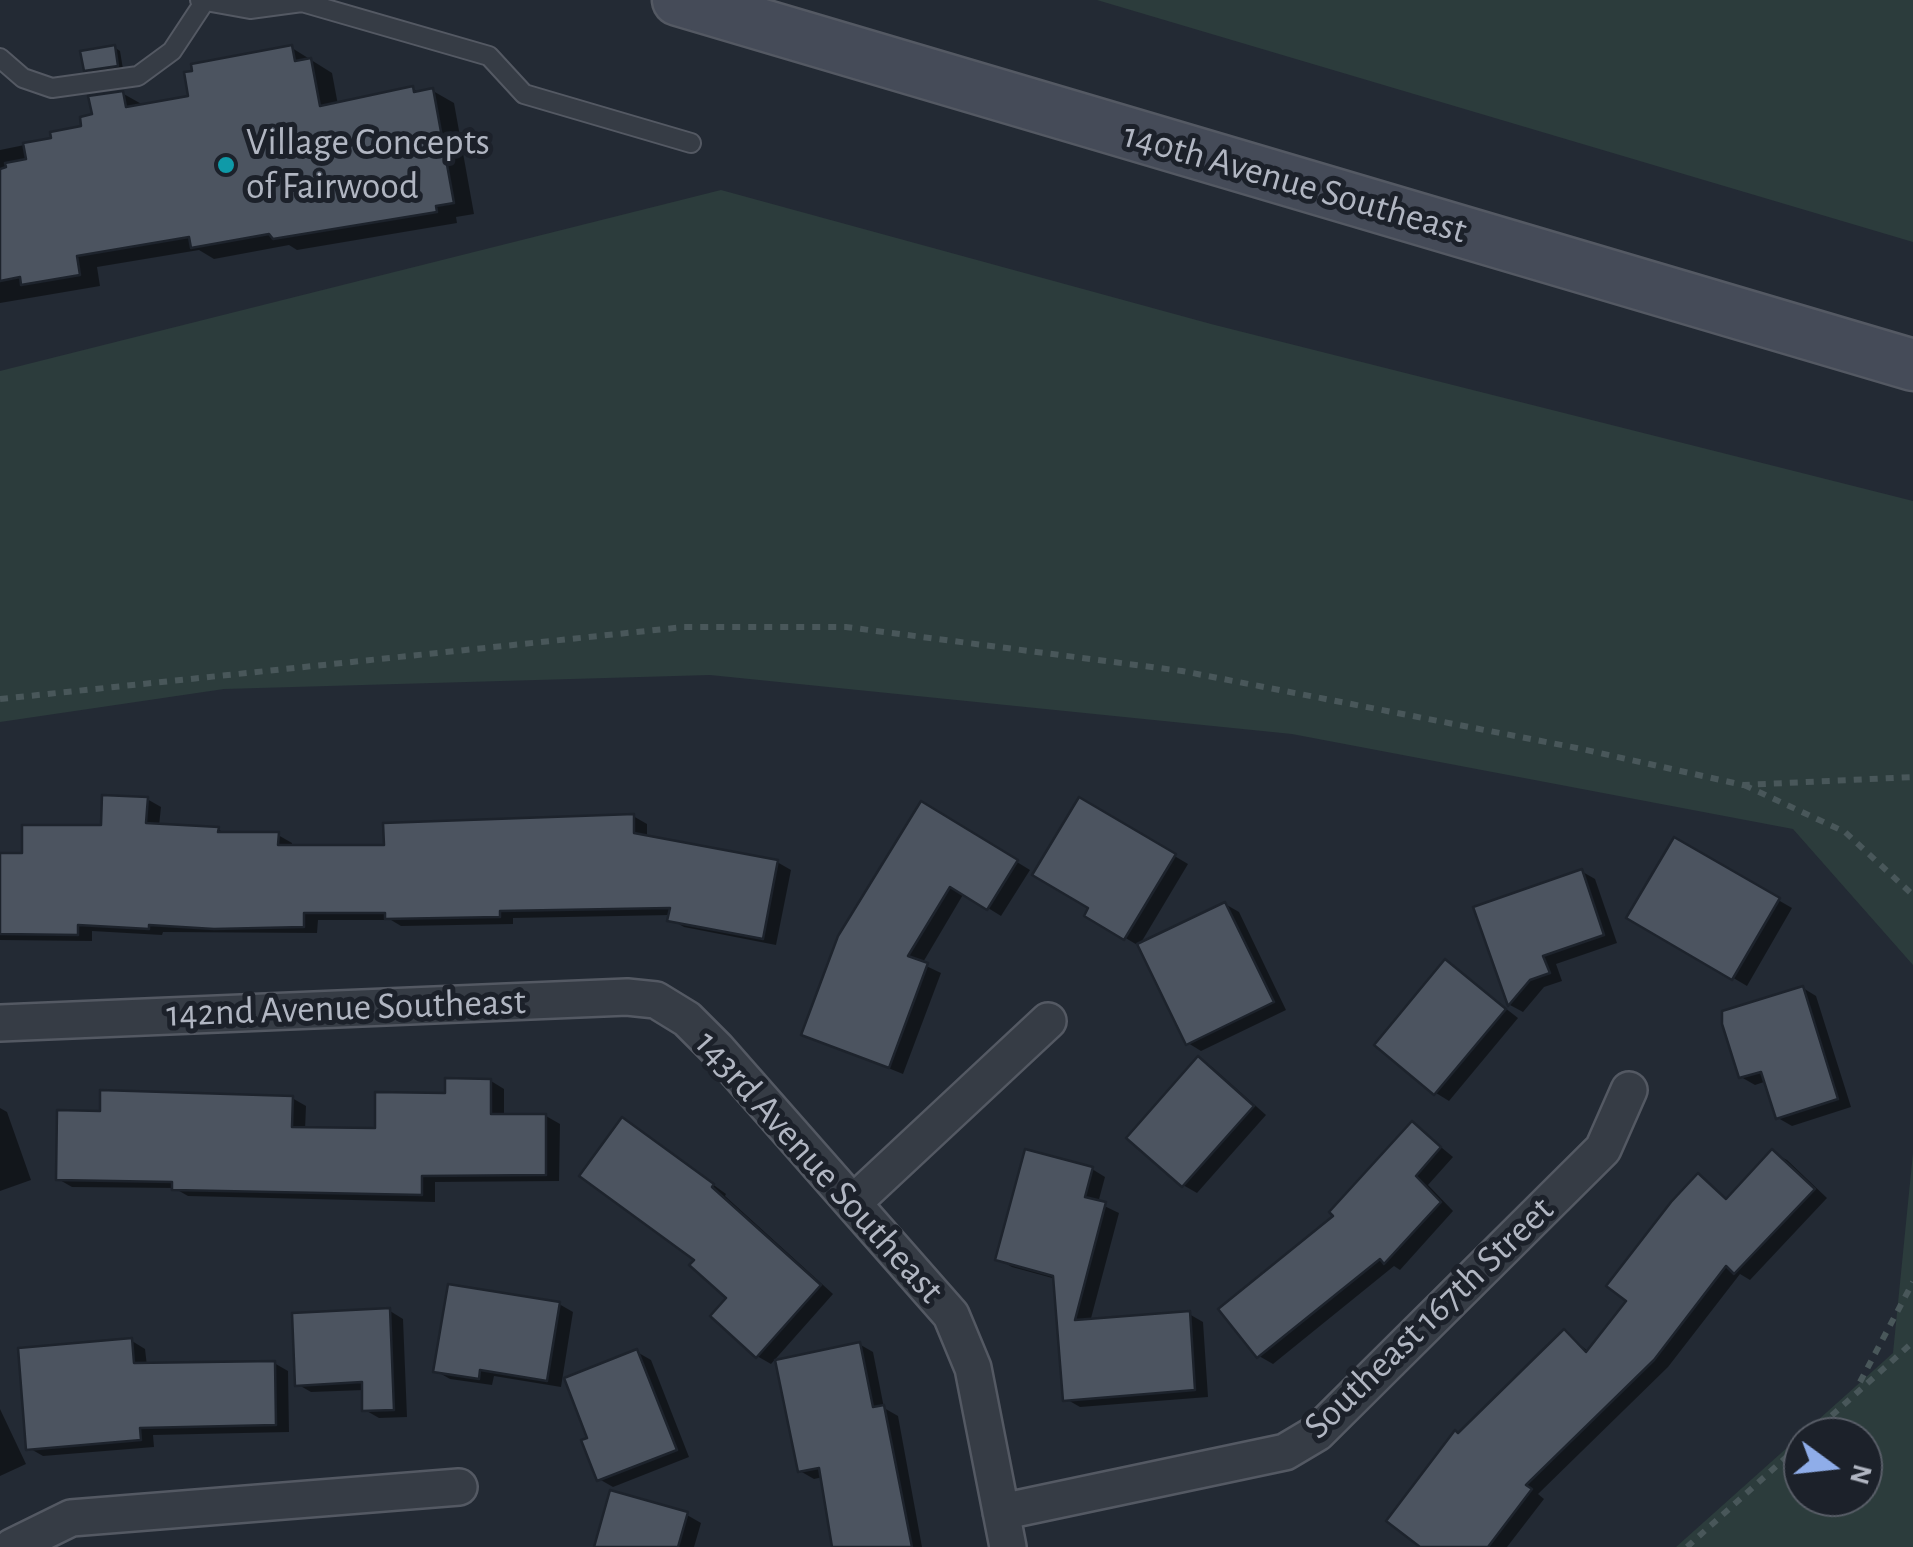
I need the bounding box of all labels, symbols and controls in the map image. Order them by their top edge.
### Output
street label: 140th Avenue Southeast [1118,112,1472,254]
place label: Village Concepts of Fairwood [246,120,490,210]
marker: Village Concepts of Fairwood [215,154,237,176]
street label: 142nd Avenue Southeast [166,979,526,1037]
street label: 143rd Avenue Southeast [685,1021,953,1313]
street label: Southeast 167th Street [1295,1187,1563,1449]
north arrow [1783,1417,1883,1517]
text: N [1844,1461,1876,1487]

